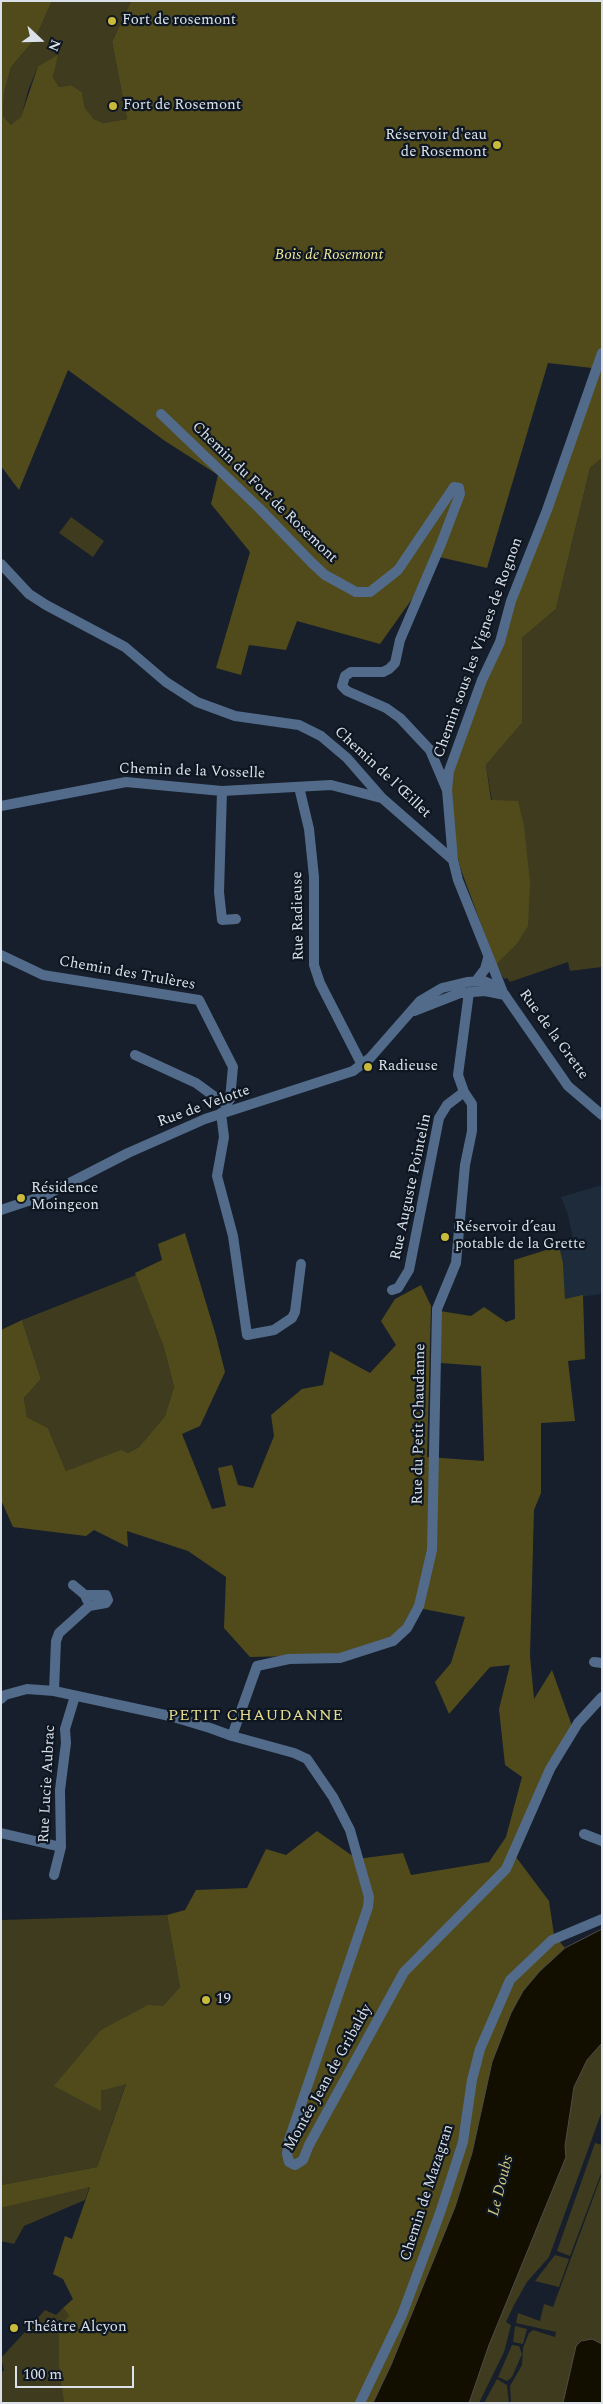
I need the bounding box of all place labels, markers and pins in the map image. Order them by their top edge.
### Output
place label: Fort de rosemont [122,12,236,30]
marker: Fort de rosemont [106,15,118,27]
place label: Fort de Rosemont [123,97,241,115]
marker: Fort de Rosemont [107,100,119,112]
place label: Réservoir d'eau de Rosemont [385,127,487,162]
marker: Réservoir d'eau de Rosemont [491,139,503,151]
place label: Radieuse [378,1058,438,1076]
marker: Radieuse [362,1061,374,1073]
place label: Résidence Moingeon [31,1180,99,1215]
marker: Résidence Moingeon [15,1192,27,1204]
place label: Réservoir d’eau potable de la Grette [455,1219,586,1254]
marker: Réservoir d’eau potable de la Grette [439,1231,451,1243]
place label: 19 [216,1991,231,2009]
marker: 19 [200,1994,212,2006]
place label: Théâtre Alcyon [24,2319,127,2337]
marker: Théâtre Alcyon [8,2322,20,2334]

